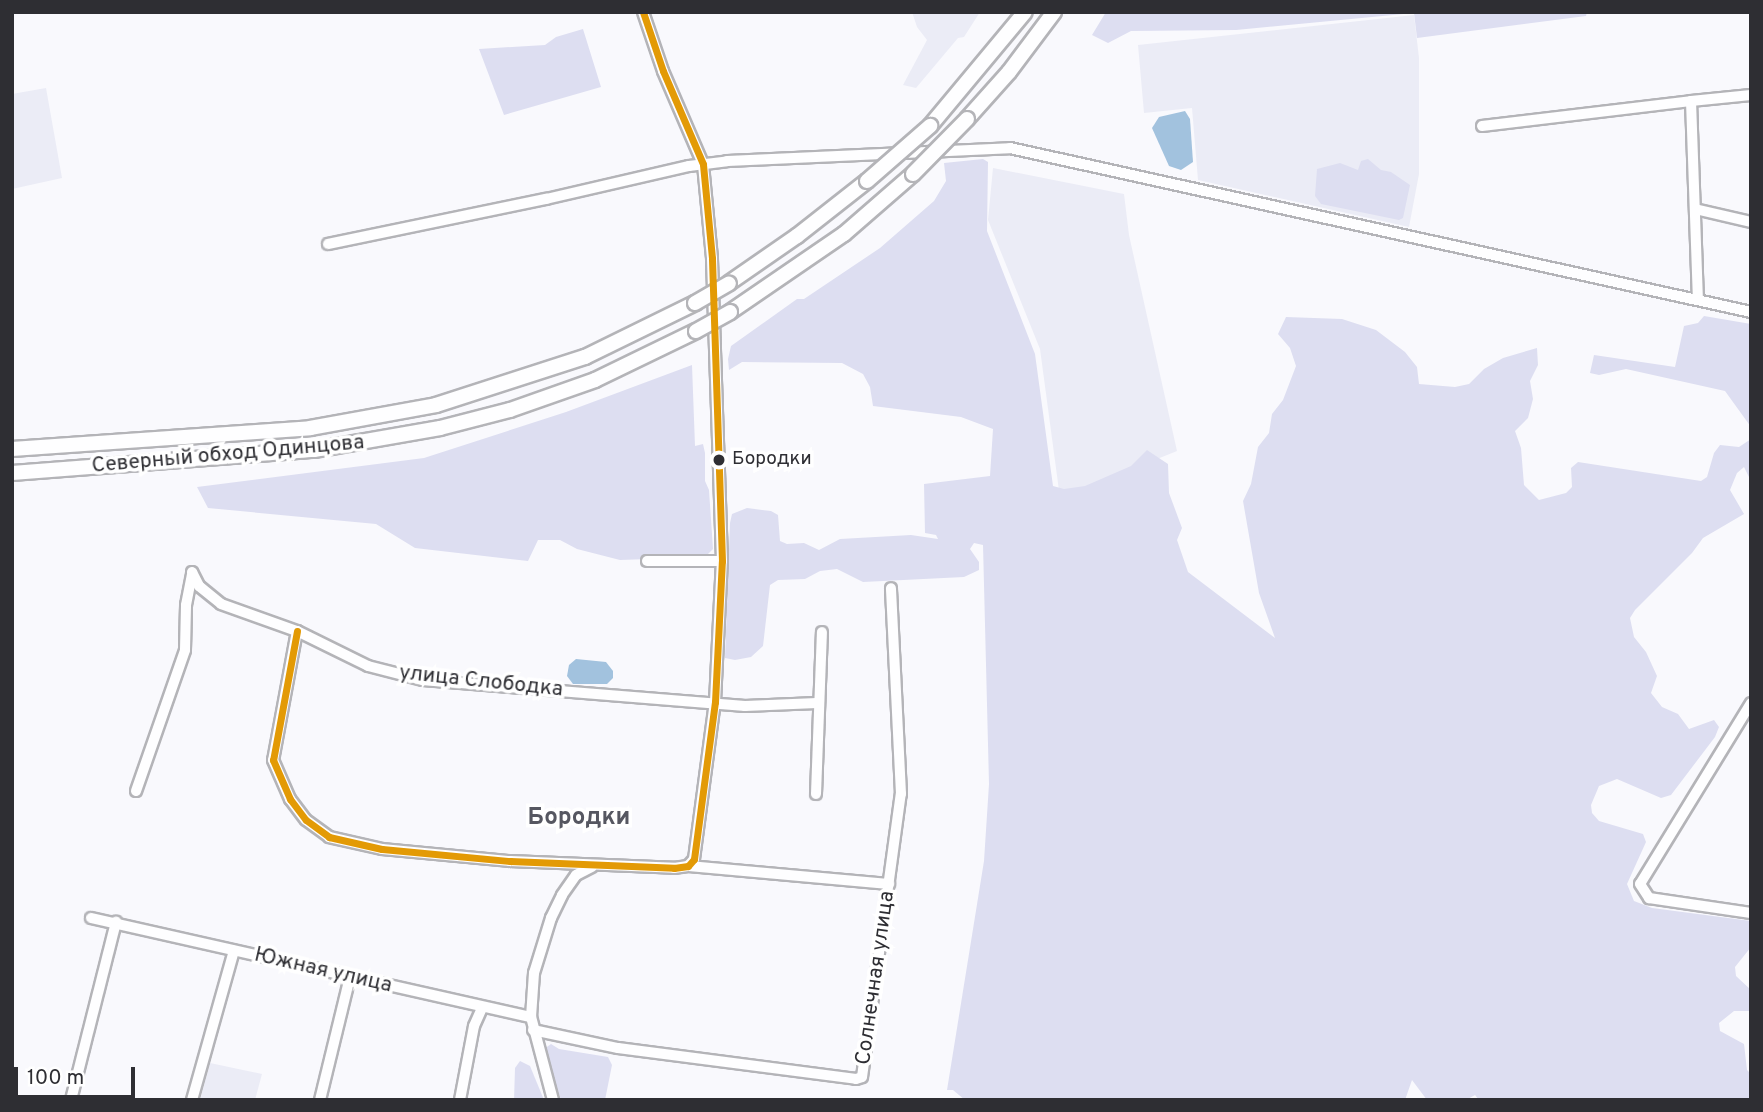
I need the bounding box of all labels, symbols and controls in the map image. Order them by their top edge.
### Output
street label: Северный обход Одинцова [91,431,365,479]
place label: Бородки [732,449,812,471]
marker: Бородки [712,453,726,467]
street label: улица Слободка [398,661,564,703]
district label: Бородки [528,805,630,833]
street label: Солнечная улица [851,889,901,1067]
street label: Южная улица [252,943,394,999]
scale bar [18,1052,138,1096]
text: 100 m [27,1065,84,1092]

